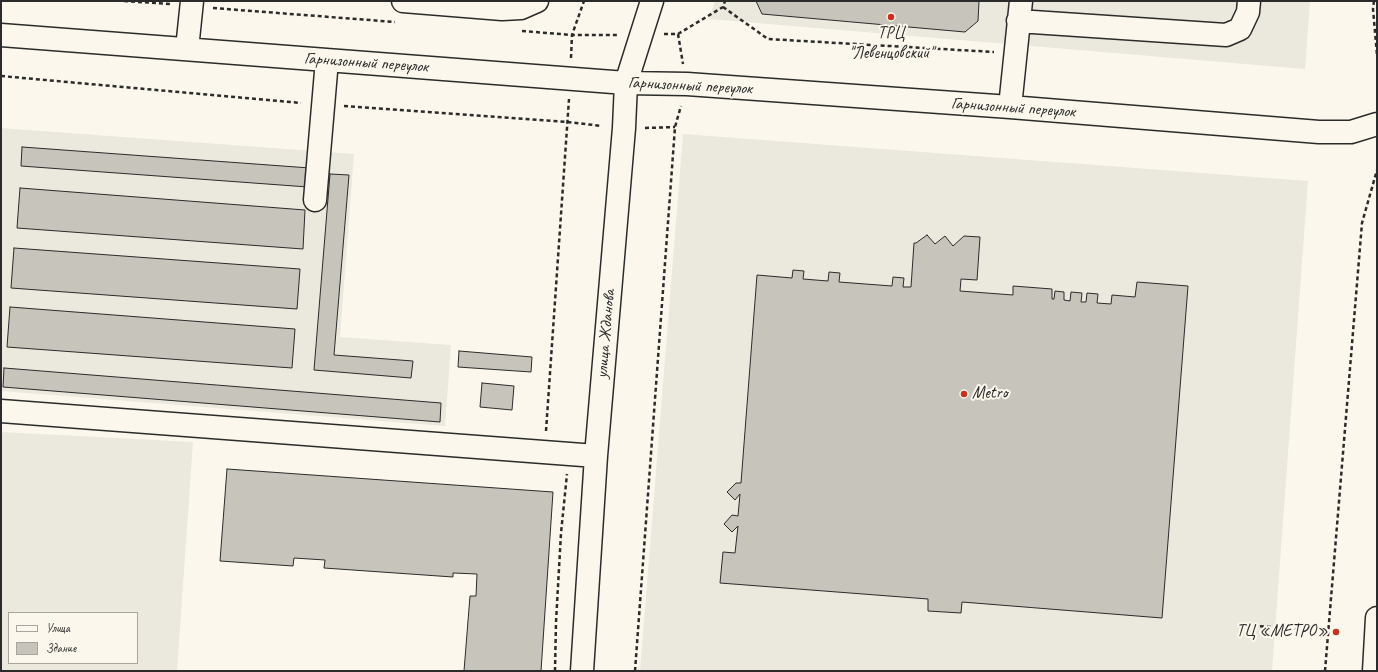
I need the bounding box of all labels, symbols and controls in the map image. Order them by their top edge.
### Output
marker: ТРЦ "Левенцовский" [886,12,896,22]
place label: ТРЦ "Левенцовский" [849,24,933,64]
street label: Гарнизонный переулок [303,48,429,78]
street label: Гарнизонный переулок [627,73,753,99]
street label: Гарнизонный переулок [950,93,1076,123]
street label: улица Жданова [592,289,620,379]
place label: Metro [972,384,1008,404]
marker: Metro [959,389,969,399]
legend [8,612,138,664]
text: Улица [46,620,70,636]
place label: ТЦ «МЕТРО» [1236,622,1328,642]
marker: ТЦ «МЕТРО» [1331,627,1341,637]
text: Здание [46,640,76,656]

